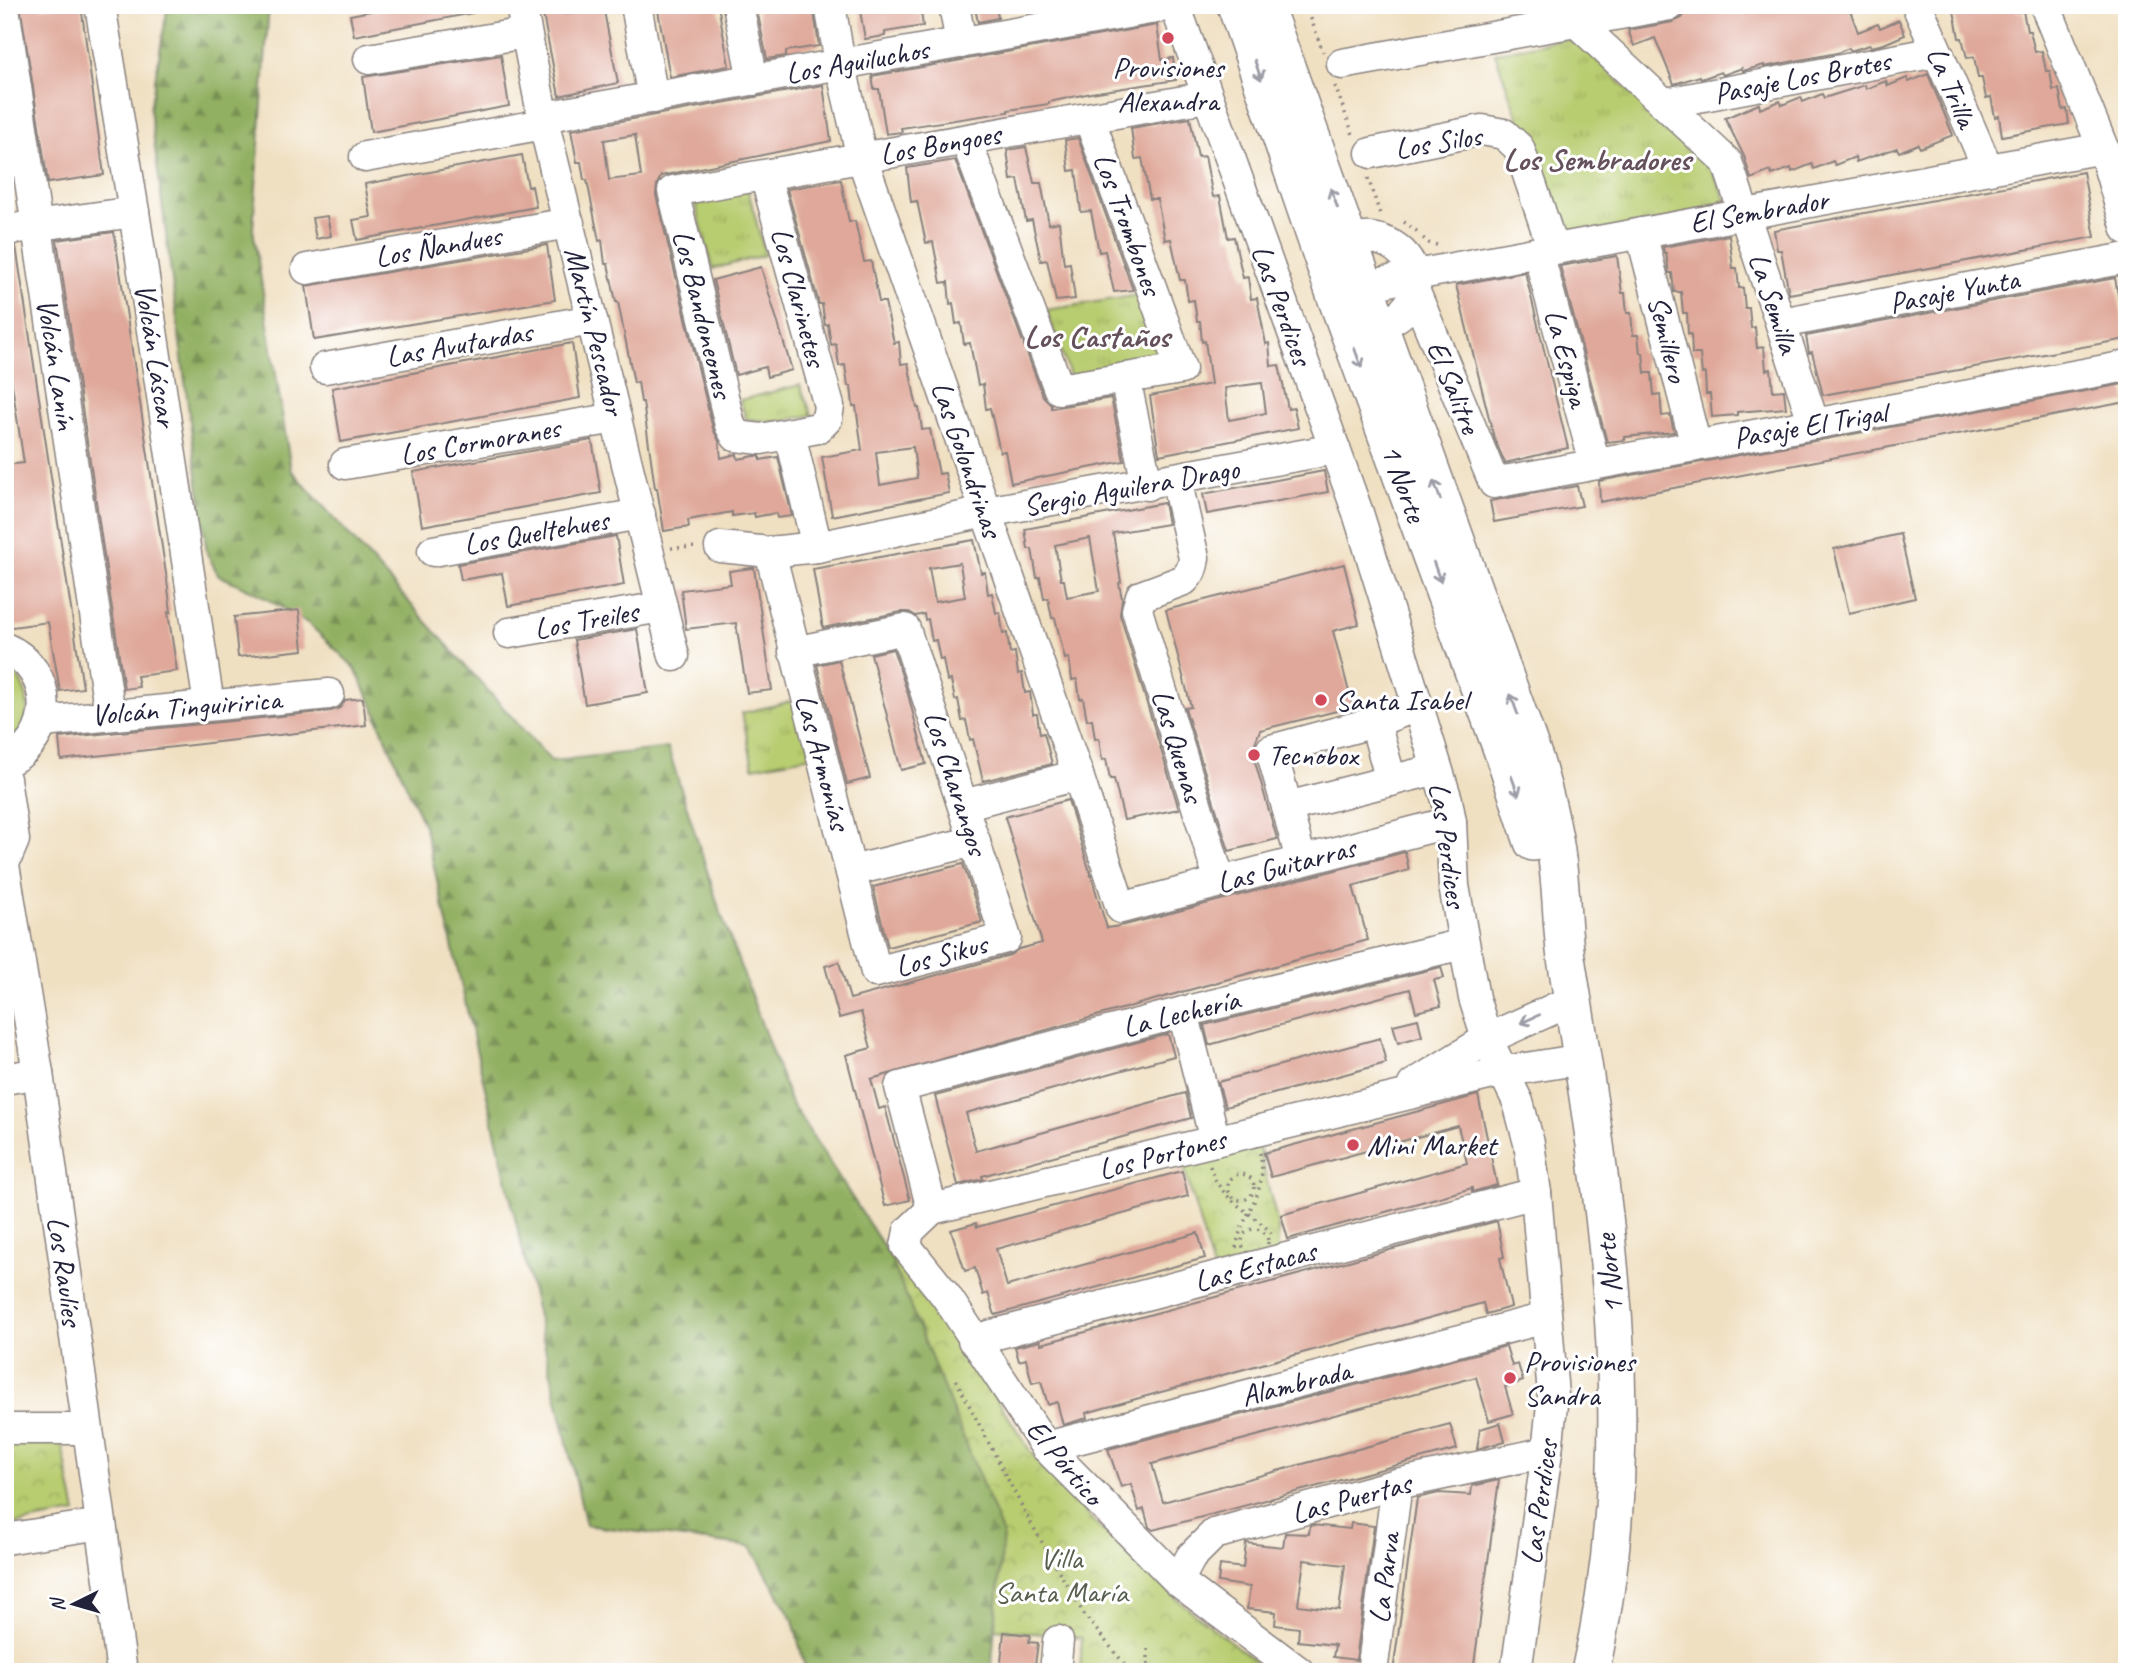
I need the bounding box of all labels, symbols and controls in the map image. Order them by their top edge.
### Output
street label: Los Aguiluchos [783,29,934,92]
marker: Provisiones Alexandra [1160,30,1176,46]
street label: Pasaje Los Brotes [1711,41,1896,113]
street label: La Trilla [1918,41,1987,136]
place label: Provisiones Alexandra [1113,48,1226,120]
one-way arrow [1253,58,1265,80]
street label: Los Bongoes [877,114,1006,173]
street label: Los Silos [1392,116,1487,168]
district label: Los Sembradores [1503,139,1693,180]
street label: Los Trombones [1085,148,1172,303]
street label: El Sembrador [1687,180,1833,242]
one-way arrow [1327,187,1339,209]
street label: Los Ñandues [372,216,507,276]
street label: Los Clarinetes [762,224,836,373]
street label: Los Bandoneones [664,226,743,404]
street label: Las Perdices [1243,240,1322,373]
street label: Martín Pescador [556,243,635,421]
street label: La Semilla [1740,248,1809,360]
street label: Pasaje Yunta [1886,259,2024,322]
street label: Volcán Láscar [126,281,186,431]
street label: Semillero [1639,292,1697,387]
street label: Volcán Lanín [28,296,86,434]
street label: La Espiga [1536,305,1599,413]
street label: Las Avutardas [383,312,538,376]
district label: Los Castaños [1024,316,1172,357]
street label: El Salitre [1418,335,1491,441]
one-way arrow [1353,347,1366,369]
street label: Las Golondrinas [923,376,1012,544]
street label: Pasaje El Trigal [1730,392,1895,457]
street label: Los Cormoranes [397,408,565,474]
street label: 1 Norte [1372,439,1436,529]
street label: Sergio Aguilera Drago [1020,449,1243,525]
one-way arrow [1430,479,1443,501]
street label: Los Queltehues [461,500,614,563]
one-way arrow [1431,561,1444,583]
street label: Los Treiles [531,592,643,648]
street label: Volcán Tinguiririca [89,680,285,734]
place label: Santa Isabel [1335,681,1472,719]
street label: Las Quenas [1143,685,1214,810]
street label: Las Armonías [787,690,860,837]
marker: Santa Isabel [1313,692,1329,708]
one-way arrow [1507,693,1520,715]
street label: Los Charangos [915,706,998,862]
place label: Tecnobox [1268,736,1360,774]
marker: Tecnobox [1246,747,1262,763]
one-way arrow [1510,774,1522,796]
street label: Las Perdices [1420,780,1476,913]
street label: Las Guitarras [1213,828,1362,902]
street label: Los Sikus [891,924,994,985]
street label: La Lechería [1119,980,1245,1046]
one-way arrow [1520,1013,1541,1026]
street label: Los Portones [1094,1119,1232,1188]
place label: Mini Market [1367,1126,1499,1164]
marker: Mini Market [1345,1137,1361,1153]
street label: Los Raulíes [39,1214,92,1331]
street label: 1 Norte [1586,1230,1632,1316]
street label: Las Estacas [1190,1231,1323,1300]
place label: Provisiones Sandra [1524,1342,1638,1414]
street label: Alambrada [1237,1350,1357,1415]
marker: Provisiones Sandra [1502,1370,1518,1386]
street label: El Pórtico [1018,1411,1114,1515]
street label: Las Perdices [1511,1434,1567,1567]
street label: Las Puertas [1287,1463,1417,1532]
street label: La Parva [1360,1528,1409,1625]
park label: Villa Santa María [994,1539,1130,1611]
north arrow [38,1568,108,1638]
text: N [45,1595,71,1612]

